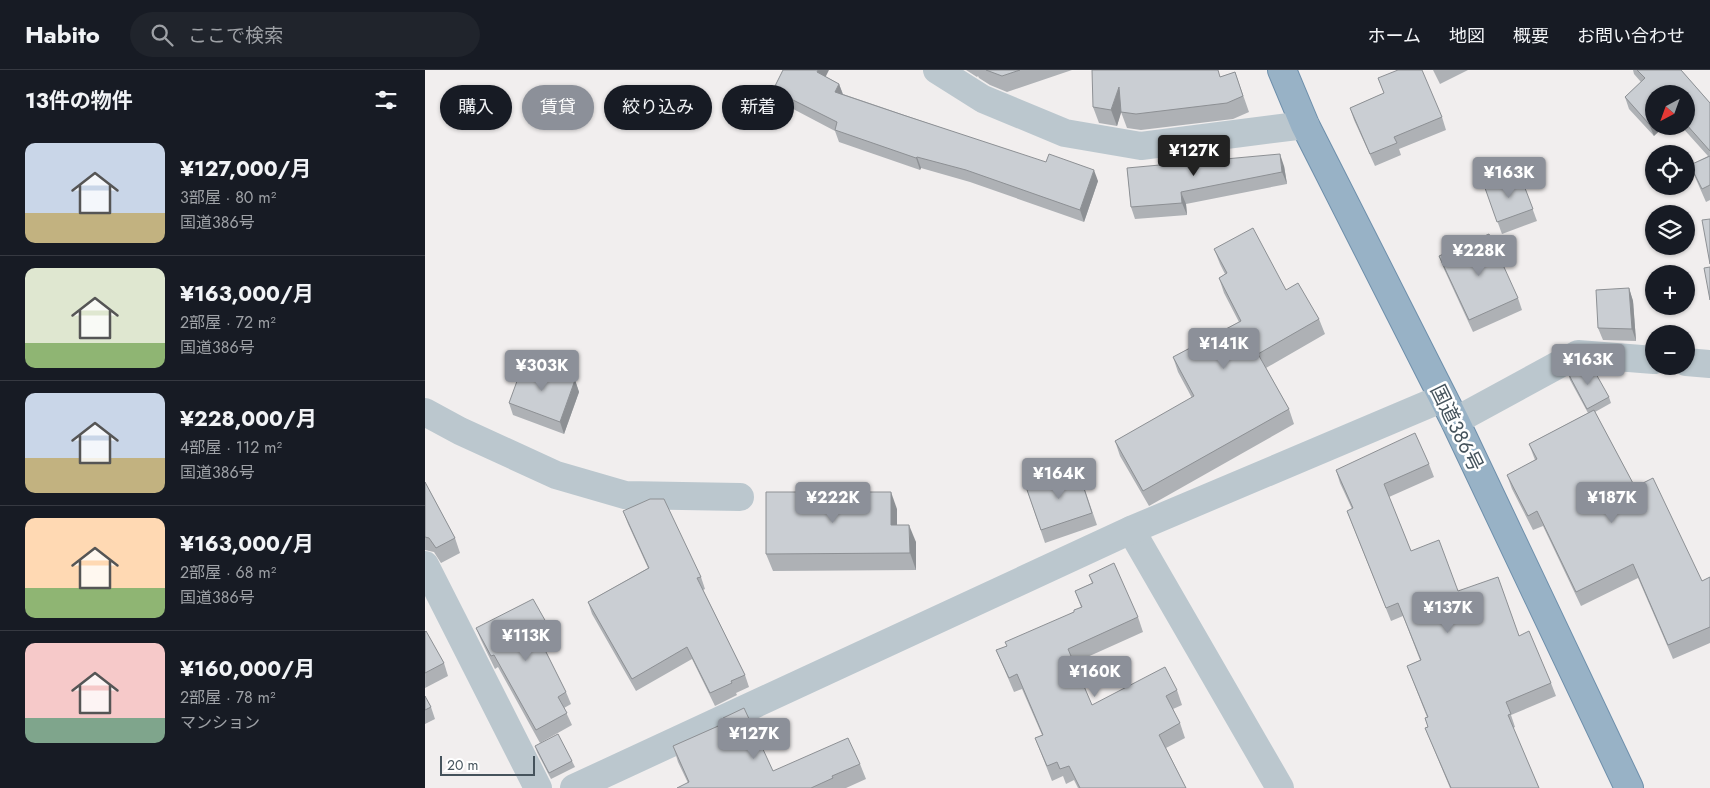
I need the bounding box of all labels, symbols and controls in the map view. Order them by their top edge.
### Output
search box [130,12,480,57]
text: Habito [25,17,100,52]
icon: search [148,21,176,49]
text: ここで検索 [188,22,283,49]
text: ホーム [1368,23,1421,49]
text: 地図 [1449,23,1485,49]
text: 概要 [1513,23,1549,49]
text: お問い合わせ [1577,23,1685,49]
chip: 購入 [440,85,512,130]
chip: 賃貸 [522,85,594,130]
chip: 絞り込み [604,85,712,130]
chip: 新着 [722,85,794,130]
north arrow [1645,85,1695,135]
map controls [1645,85,1695,375]
text: 13件の物件 [25,86,133,116]
icon: filters [372,86,400,114]
pin: ¥127K [1159,134,1229,177]
text: ¥127K [1169,139,1219,162]
button: locate [1645,145,1695,195]
text: ¥127,000/月 [180,154,311,184]
pin: ¥163K [1474,156,1544,199]
text: ¥163K [1484,161,1534,184]
icon: home [65,163,125,223]
text: 3部屋 · 80 m² [180,186,276,209]
button: layers [1645,205,1695,255]
text: 国道386号 [180,211,255,234]
pin: ¥228K [1444,234,1514,277]
text: ¥228K [1453,239,1505,262]
button: + [1645,265,1695,315]
text: ¥163,000/月 [180,279,314,309]
icon: home [65,288,125,348]
text: 2部屋 · 72 m² [180,311,276,334]
button: − [1645,325,1695,375]
pin: ¥141K [1189,328,1259,370]
text: ¥141K [1199,332,1249,355]
text: 国道386号 [180,336,255,359]
pin: ¥163K [1553,344,1623,386]
text: ¥163K [1563,348,1613,371]
pin: ¥303K [507,350,577,392]
text: ¥303K [516,354,568,377]
street label: 国道386号 [1423,380,1490,477]
text: ¥228,000/月 [180,404,317,434]
icon: home [65,413,125,473]
text: 4部屋 · 112 m² [180,436,282,459]
pin: ¥164K [1024,458,1094,500]
text: 国道386号 [180,461,255,484]
text: ¥164K [1033,462,1085,485]
pin: ¥222K [798,482,868,524]
pin: ¥187K [1577,482,1647,524]
text: ¥222K [806,486,860,509]
text: ¥187K [1587,486,1637,509]
text: ¥163,000/月 [180,529,314,559]
icon: home [65,538,125,598]
text: 2部屋 · 68 m² [180,561,276,584]
text: 国道386号 [180,586,255,609]
pin: ¥137K [1413,592,1483,634]
text: ¥137K [1423,596,1473,619]
pin: ¥113K [491,620,561,662]
text: ¥113K [502,624,550,647]
text: ¥160,000/月 [180,654,315,684]
pin: ¥160K [1060,656,1130,698]
text: ¥160K [1069,660,1121,683]
icon: home [65,663,125,723]
text: 2部屋 · 78 m² [180,686,275,709]
text: マンション [180,711,260,734]
pin: ¥127K [719,718,789,760]
text: ¥127K [729,722,779,745]
scale bar [440,753,535,776]
text: 20 m [447,755,479,775]

